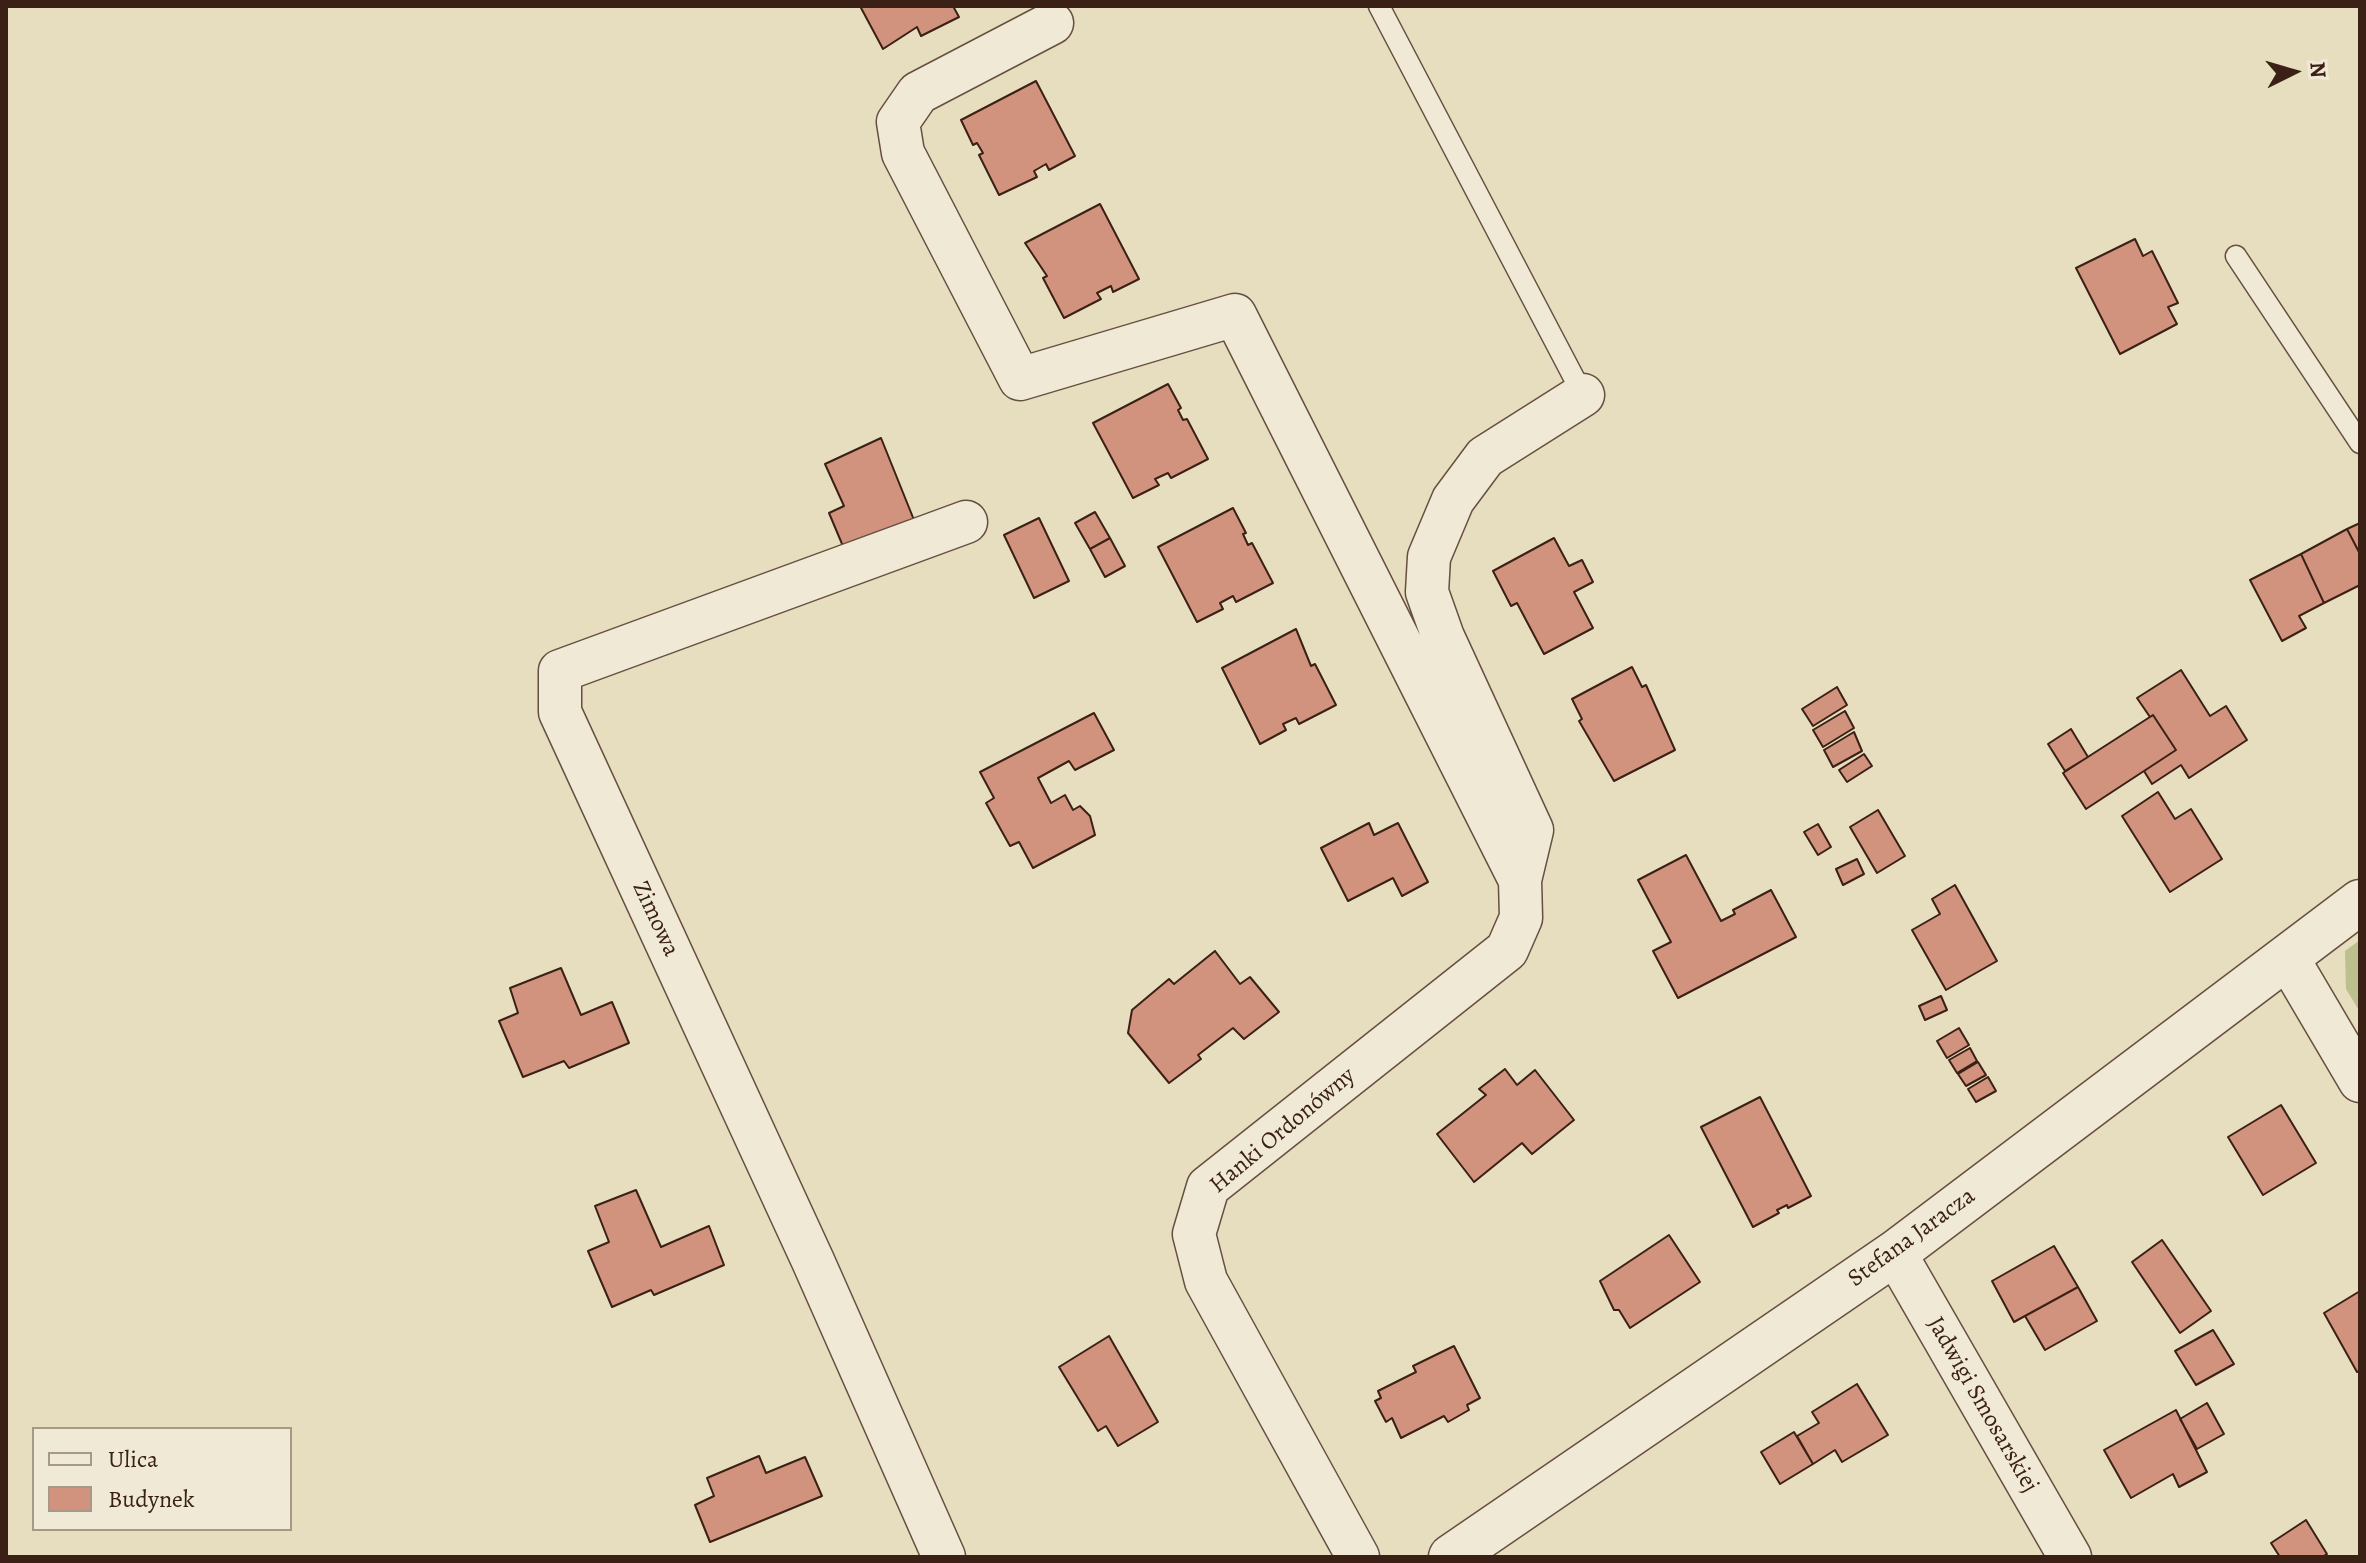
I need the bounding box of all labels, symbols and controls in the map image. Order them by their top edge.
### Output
north arrow [2254,32,2334,112]
text: N [2302,61,2334,79]
street label: Zimowa [625,877,685,961]
street label: Hanki Ordonówny [1204,1062,1362,1200]
street label: Stefana Jaracza [1843,1182,1981,1294]
street label: Jadwigi Smosarskiej [1920,1312,2044,1498]
legend [32,1427,292,1531]
text: Ulica [108,1443,158,1475]
text: Budynek [108,1483,195,1515]

